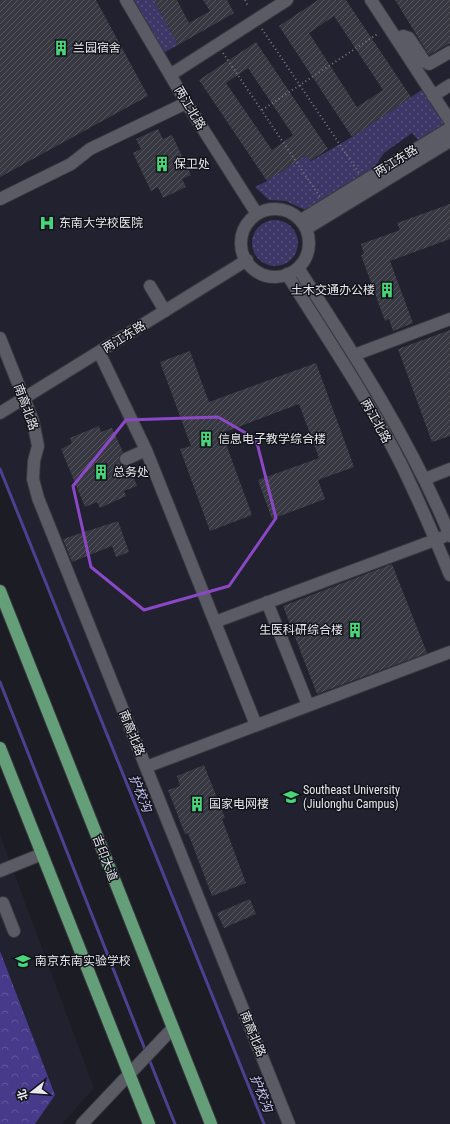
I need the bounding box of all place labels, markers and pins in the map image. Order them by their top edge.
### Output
building icon: 兰园宿舍 [52,39,70,57]
place label: 兰园宿舍 [73,41,121,55]
building icon: 保卫处 [153,155,171,173]
place label: 保卫处 [174,157,210,171]
hospital icon: 东南大学校医院 [38,214,56,232]
place label: 东南大学校医院 [59,216,143,230]
building icon: 土木交通办公楼 [378,281,396,299]
place label: 土木交通办公楼 [291,283,375,297]
building icon: 信息电子教学综合楼 [197,430,215,448]
place label: 信息电子教学综合楼 [218,432,326,446]
building icon: 总务处 [92,463,110,481]
place label: 总务处 [113,465,149,479]
building icon: 生医科研综合楼 [346,621,364,639]
place label: 生医科研综合楼 [259,623,343,637]
place label: Southeast University (Jiulonghu Campus) [303,783,400,811]
school or university icon: Southeast University (Jiulonghu Campus) [282,788,300,806]
building icon: 国家电网楼 [188,795,206,813]
place label: 国家电网楼 [209,797,269,811]
school or university icon: 南京东南实验学校 [14,952,32,970]
place label: 南京东南实验学校 [35,954,131,968]

